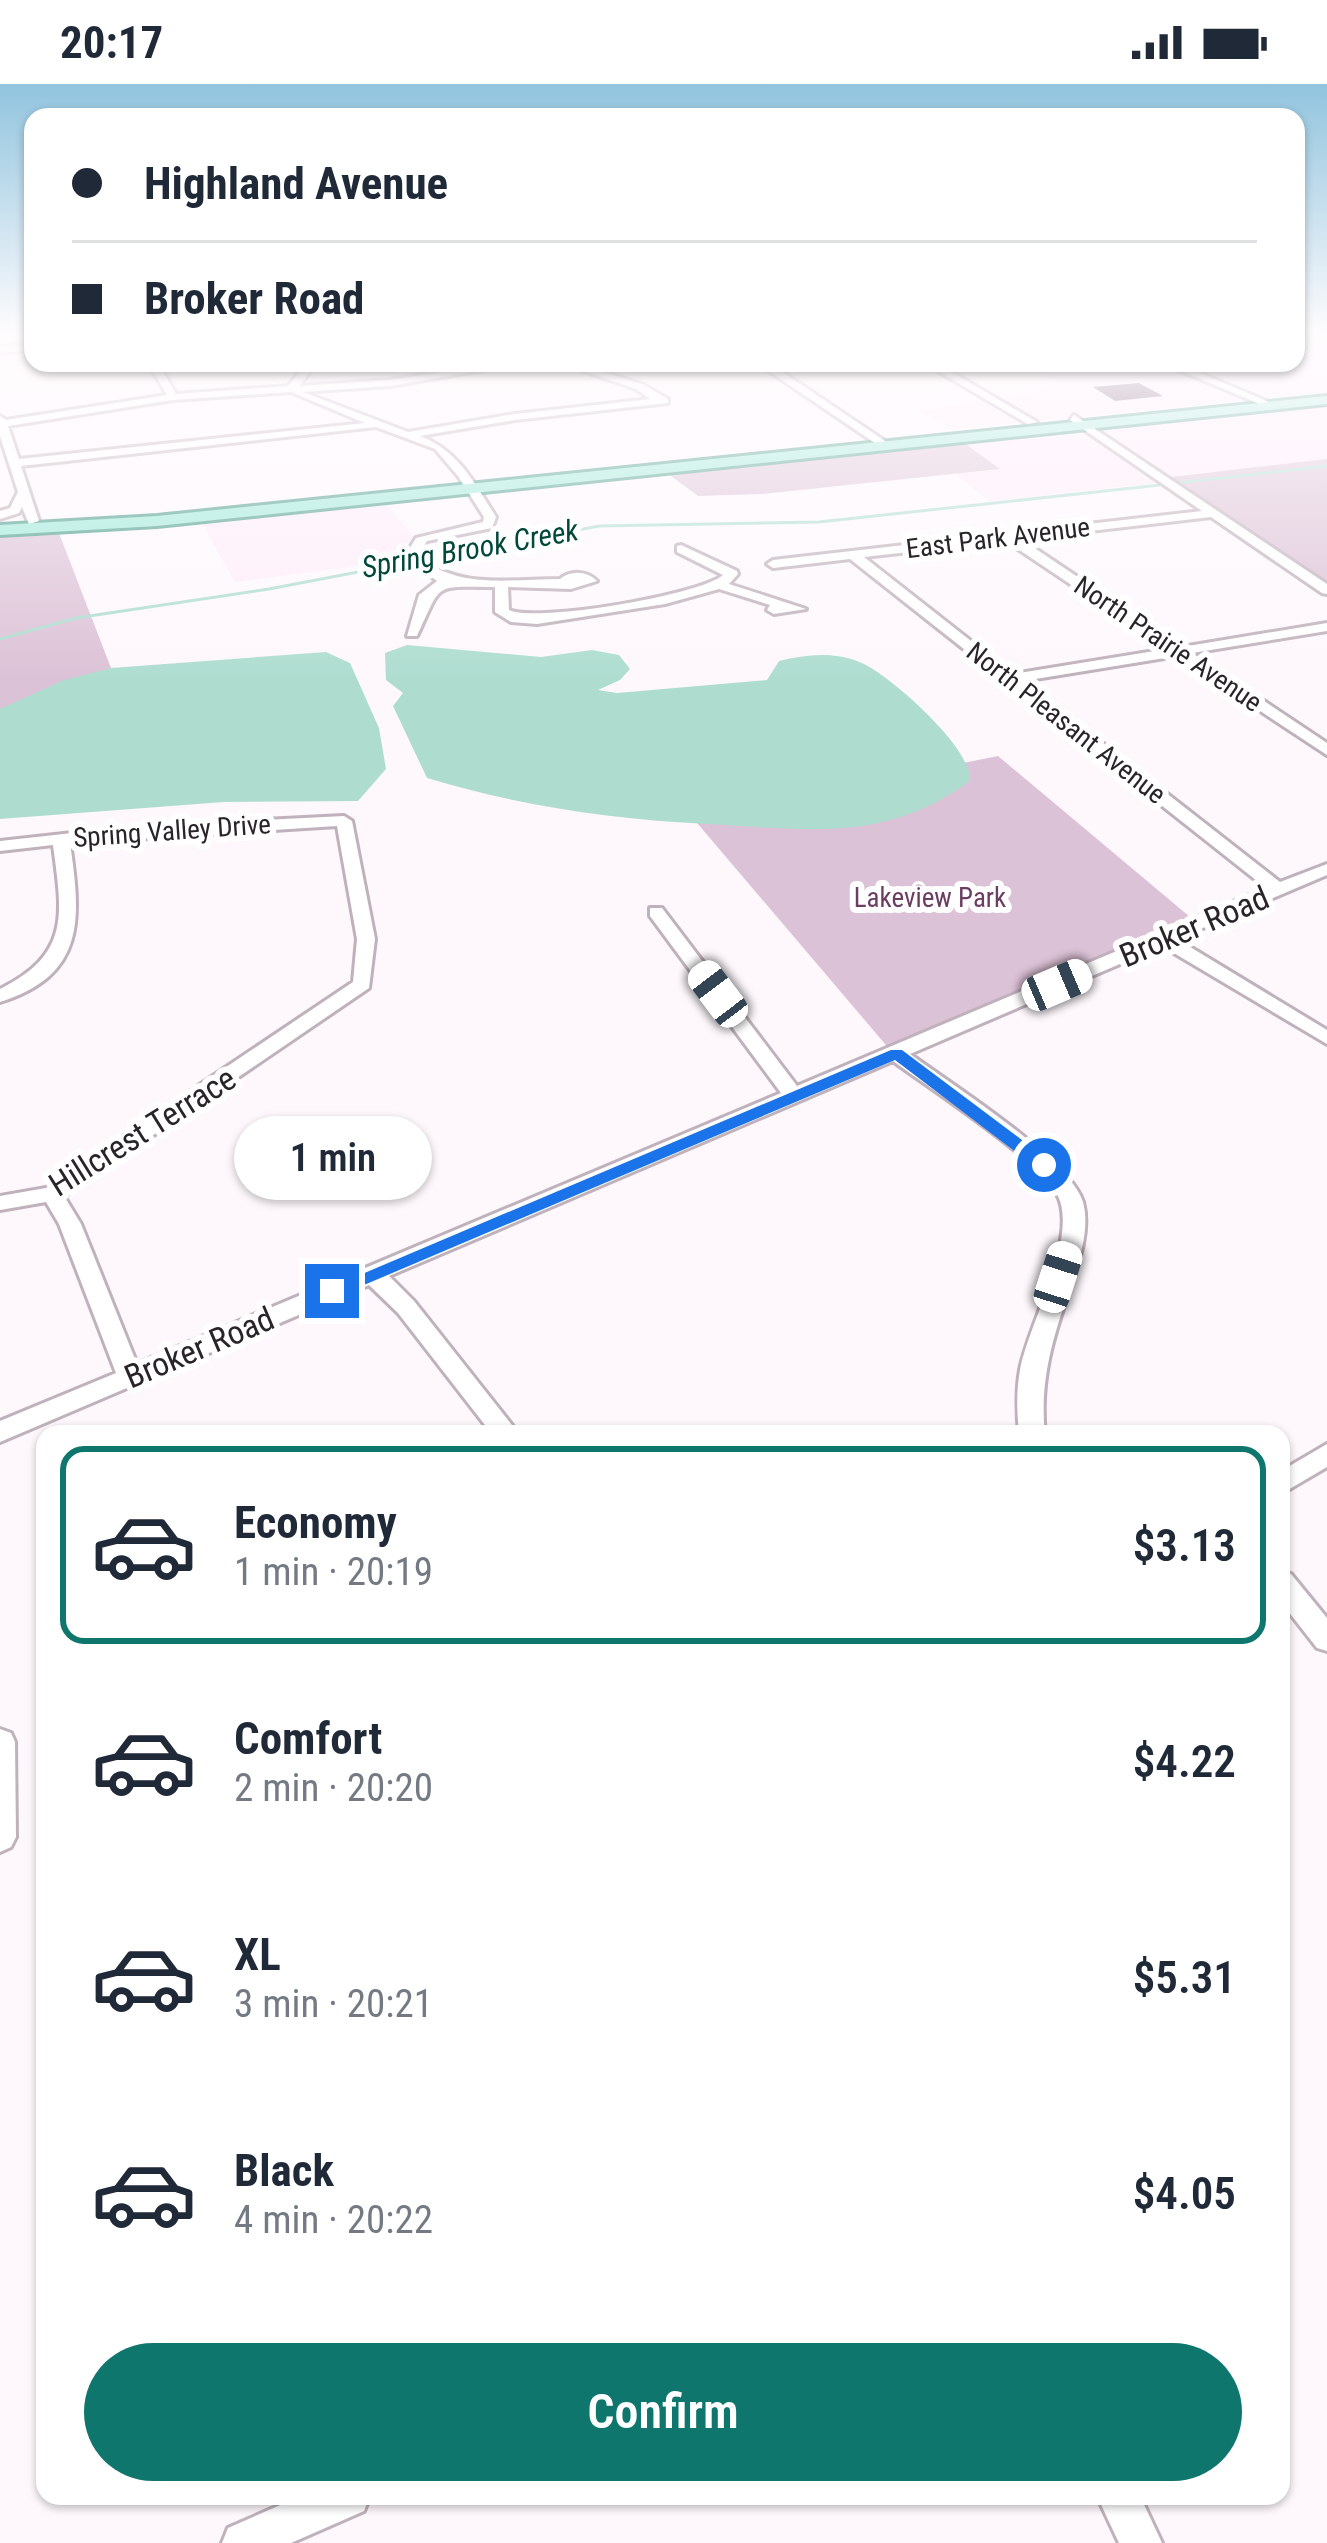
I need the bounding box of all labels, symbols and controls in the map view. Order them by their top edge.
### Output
text: 20:17 [60,16,163,69]
text: Highland Avenue [144,157,448,210]
text: Broker Road [144,272,364,325]
street label: East Park Avenue [904,511,1092,565]
water label: Spring Brook Creek [359,512,582,585]
street label: North Prairie Avenue [1068,569,1268,719]
street label: North Pleasant Avenue [960,635,1172,811]
street label: Spring Valley Drive [72,808,272,854]
street label: Broker Road [1114,878,1275,975]
park label: Lakeview Park [854,882,1006,914]
car [682,954,754,1034]
car [1017,954,1097,1016]
street label: Hillcrest Terrace [42,1059,243,1204]
callout: 1 min [233,1117,431,1201]
text: 1 min [290,1135,376,1181]
route start [1017,1138,1071,1192]
car [1030,1237,1086,1317]
route end [305,1264,359,1318]
street label: Broker Road [119,1299,280,1396]
icon: car [90,1491,198,1599]
text: Economy [234,1496,397,1549]
text: $3.13 [1133,1519,1236,1572]
text: 1 min · 20:19 [234,1549,433,1595]
icon: car [90,1707,198,1815]
text: Comfort [234,1712,382,1765]
text: $4.22 [1133,1735,1236,1788]
text: 2 min · 20:20 [234,1765,433,1811]
icon: car [90,1923,198,2031]
text: XL [234,1928,281,1981]
text: $5.31 [1133,1951,1236,2004]
text: 3 min · 20:21 [234,1981,433,2027]
icon: car [90,2139,198,2247]
text: Black [234,2144,334,2197]
text: $4.05 [1133,2167,1236,2220]
text: 4 min · 20:22 [234,2197,433,2243]
button: Confirm [84,2343,1242,2481]

